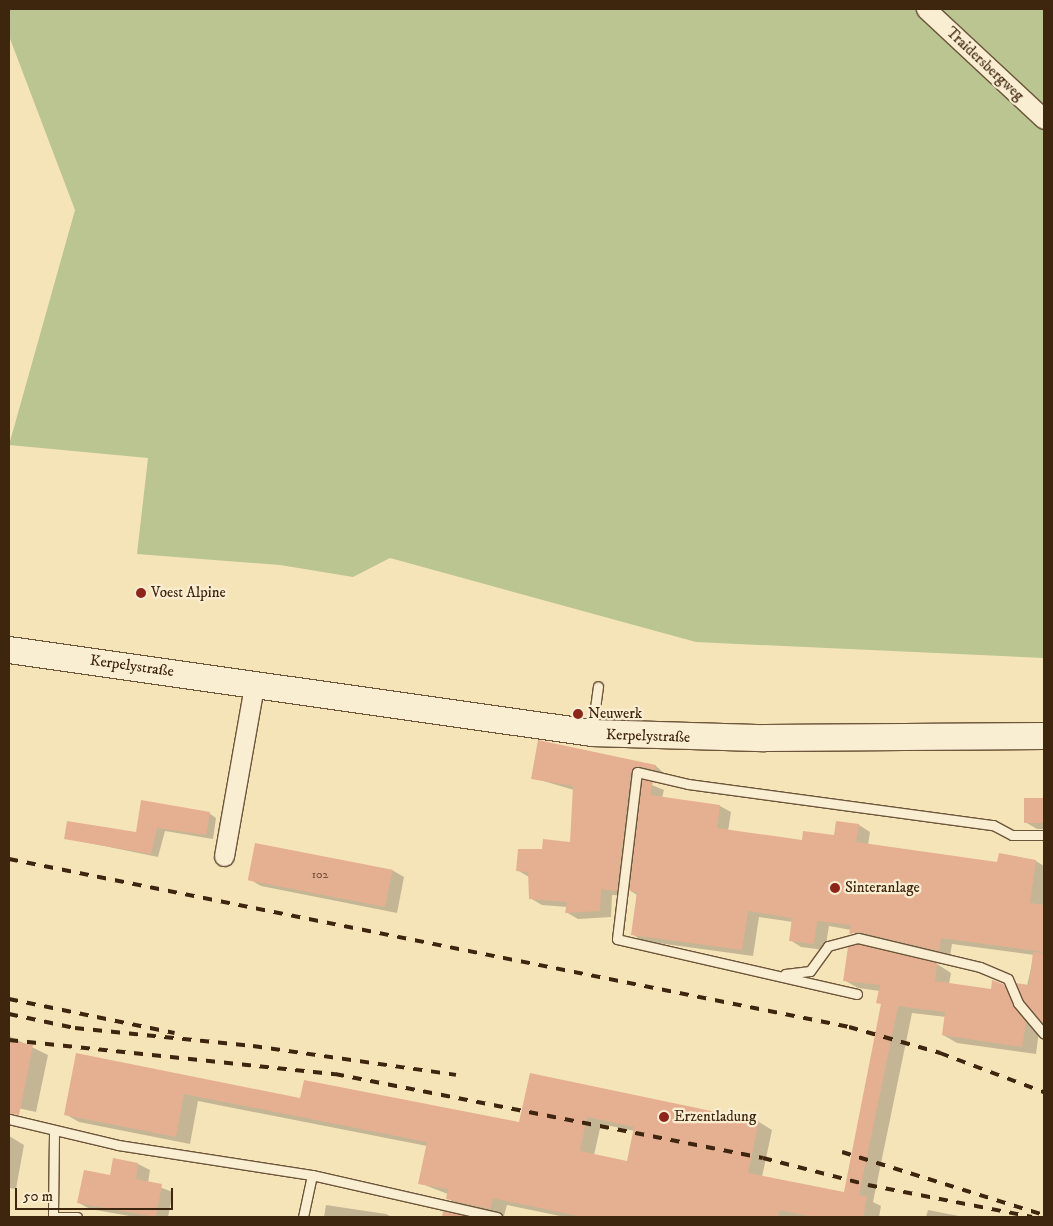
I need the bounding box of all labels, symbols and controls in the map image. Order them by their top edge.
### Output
street label: Traidersbergweg [942,24,1028,104]
place label: Voest Alpine [151,584,226,602]
marker: Voest Alpine [135,587,147,599]
street label: Kerpelystraße [89,651,175,681]
place label: Neuwerk [588,705,642,723]
marker: Neuwerk [572,708,584,720]
street label: Kerpelystraße [606,726,690,746]
house number: 102 [312,868,328,882]
place label: Sinteranlage [845,879,920,897]
marker: Sinteranlage [829,882,841,894]
place label: Erzentladung [674,1108,756,1126]
marker: Erzentladung [658,1111,670,1123]
scale bar [18,1178,175,1210]
text: 50 m [23,1187,53,1206]

